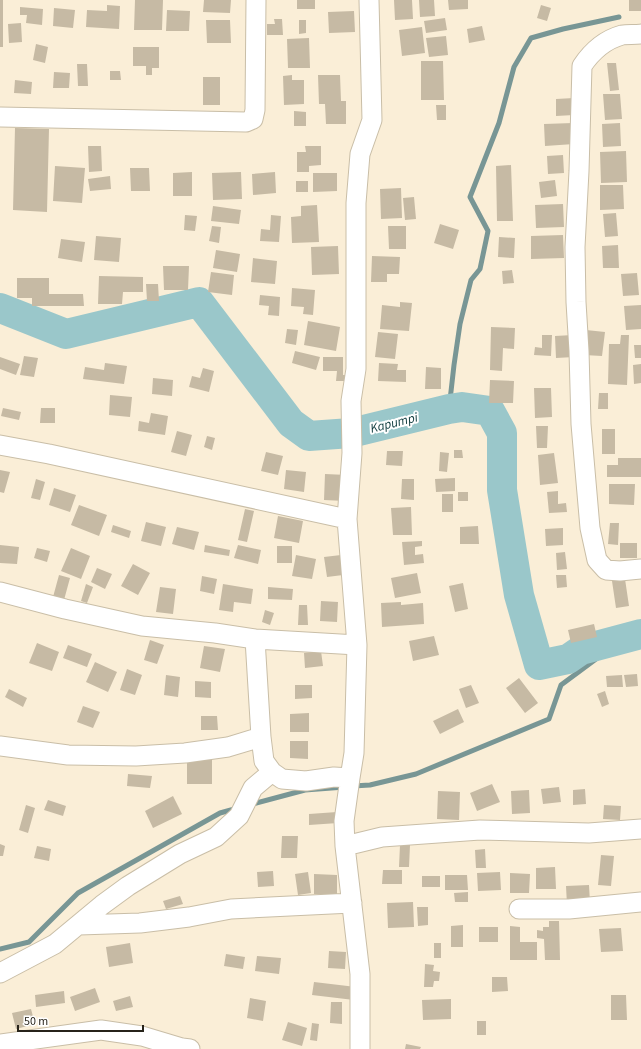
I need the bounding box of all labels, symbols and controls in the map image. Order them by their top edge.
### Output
water label: Kapumpi [368,408,420,438]
scale bar [18,1007,143,1033]
text: 50 m [24,1013,48,1030]

